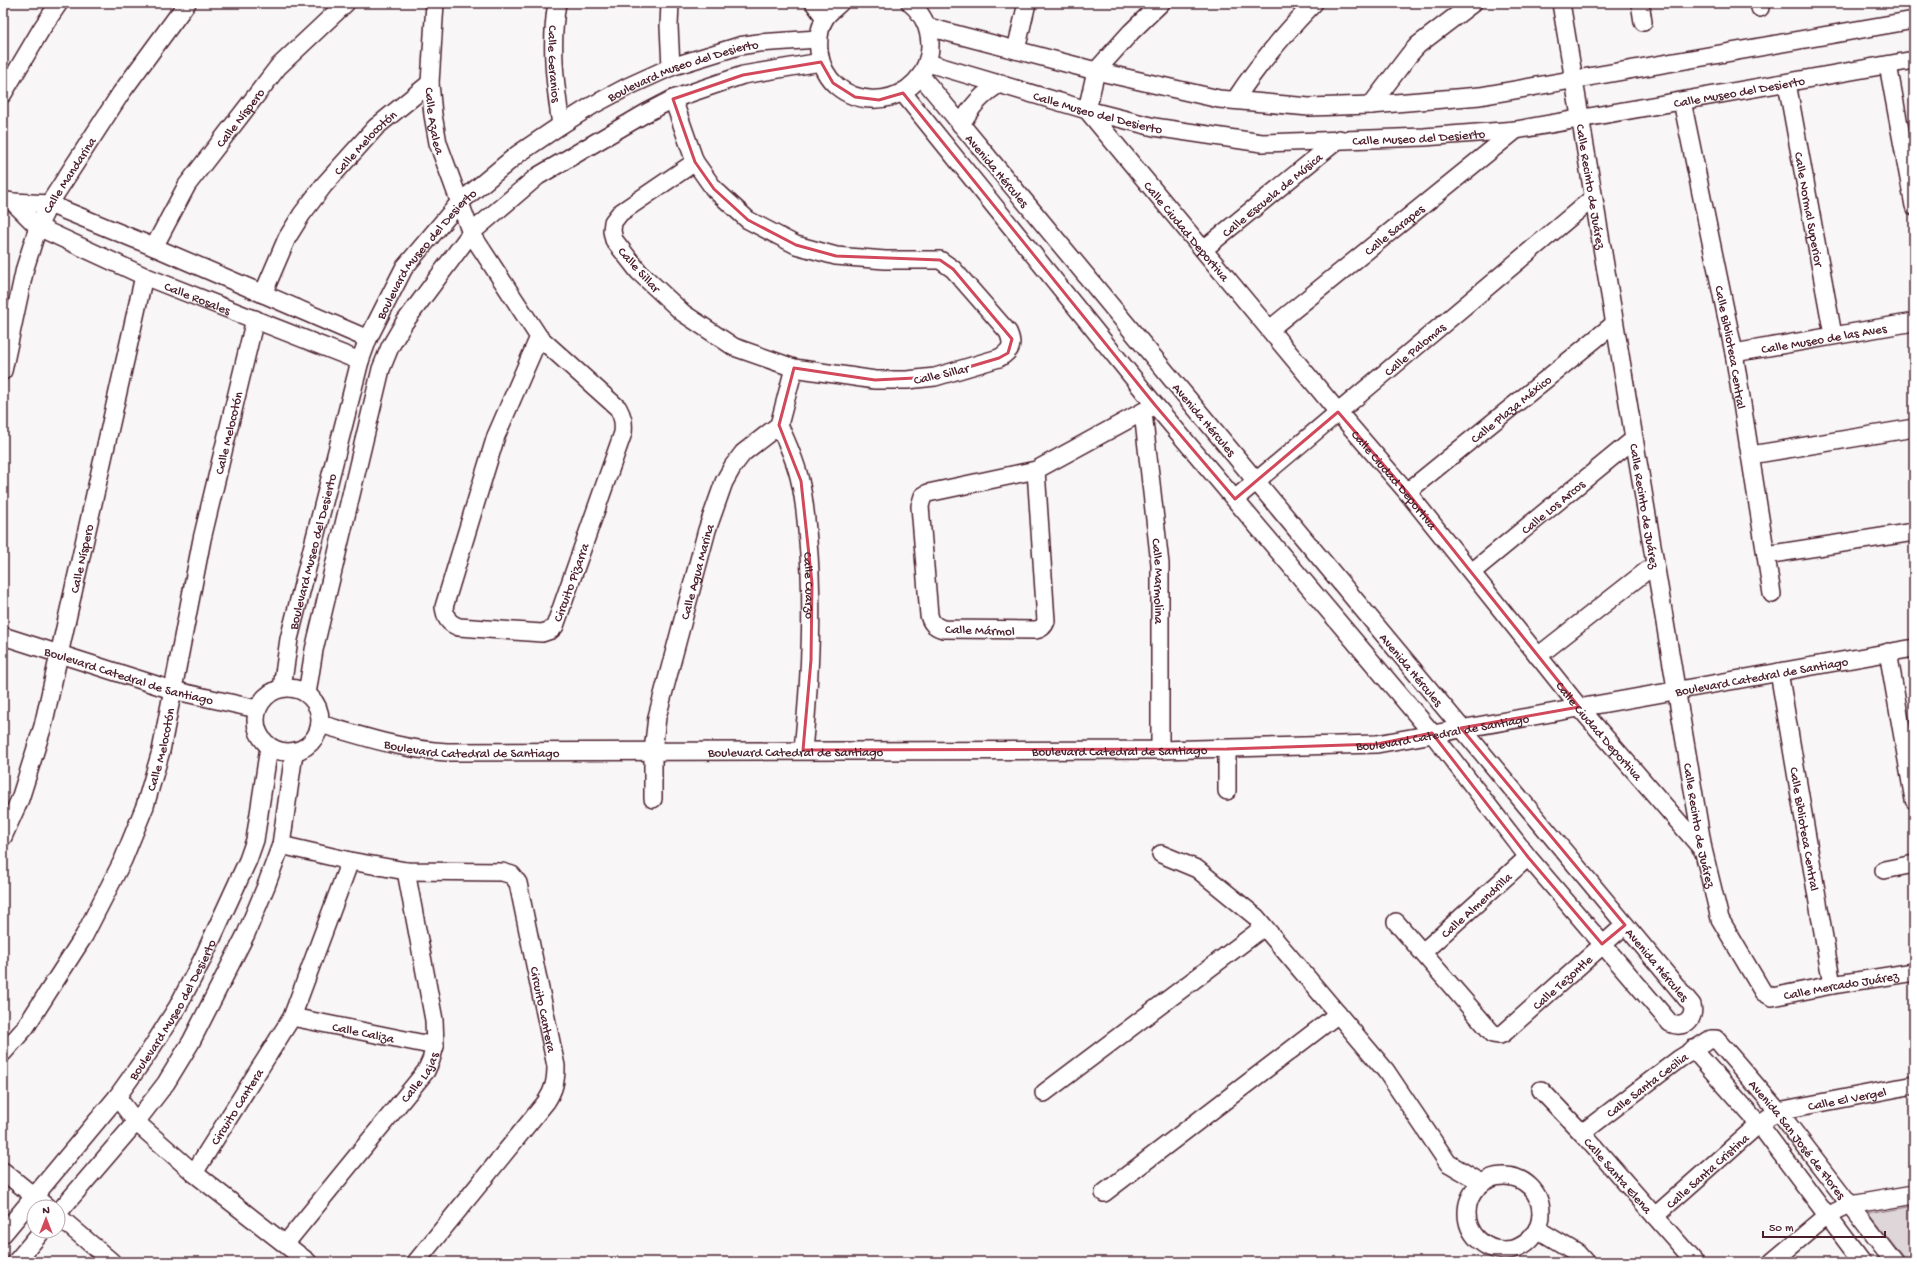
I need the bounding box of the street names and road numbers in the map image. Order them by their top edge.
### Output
street label: Calle Geranios [544,25,563,105]
street label: Boulevard Museo del Desierto [605,38,760,106]
street label: Calle Museo del Desierto [1673,74,1806,112]
street label: Calle Níspero [214,86,269,151]
street label: Calle Azalea [420,87,447,157]
street label: Calle Museo del Desierto [1031,90,1163,138]
street label: Calle Melocotón [332,108,401,179]
street label: Calle Recinto de Juárez [1571,123,1607,252]
street label: Calle Museo del Desierto [1352,127,1486,150]
street label: Avenida Hércules [961,132,1032,212]
street label: Calle Mandarina [41,134,101,216]
street label: Calle Escuela de Música [1220,150,1327,241]
street label: Calle Normal Superior [1790,151,1826,269]
street label: Calle Ciudad Deportiva [1139,179,1232,286]
street label: Boulevard Museo del Desierto [374,186,481,323]
street label: Calle Sarapes [1362,201,1429,260]
street label: Calle Sillar [614,245,663,298]
street label: Calle Rosales [162,280,233,320]
street label: Calle Biblioteca Central [1710,284,1748,410]
street label: Calle Palomas [1382,320,1450,380]
street label: Calle Museo de las Aves [1760,322,1889,358]
street label: Calle Sillar [913,361,972,389]
street label: Calle Plaza México [1468,373,1555,447]
street label: Avenida Hércules [1168,381,1239,461]
street label: Calle Melocotón [213,389,247,476]
street label: Calle Ciudad Deportiva [1347,428,1440,534]
street label: Calle Recinto de Juárez [1625,443,1661,571]
street label: Boulevard Museo del Desierto [286,472,341,632]
street label: Calle Los Arcos [1519,477,1590,538]
street label: Calle Agua Marina [678,522,719,621]
street label: Calle Níspero [68,523,98,595]
street label: Calle Marmolina [1147,538,1165,625]
street label: Circuito Pizarra [551,541,594,624]
street label: Calle Cuarzo [799,551,816,619]
street label: Calle Mármol [945,623,1015,640]
street label: Avenida Hércules [1375,631,1446,711]
street label: Boulevard Catedral de Santiago [41,644,215,709]
street label: Boulevard Catedral de Santiago [1673,655,1850,701]
street label: Calle Ciudad Deportiva [1551,679,1645,785]
street label: Calle Melocotón [145,706,179,793]
street label: Boulevard Catedral de Santiago [1355,712,1531,755]
street label: Boulevard Catedral de Santiago [381,737,560,762]
street label: Boulevard Catedral de Santiago [1031,744,1208,760]
street label: Boulevard Catedral de Santiago [707,746,884,761]
street label: Calle Recinto de Juárez [1679,762,1717,891]
street label: Calle Biblioteca Central [1785,766,1821,892]
street label: Calle Almendrilla [1439,870,1517,942]
street label: Avenida Hércules [1621,926,1692,1006]
street label: Boulevard Museo del Desierto [126,937,221,1084]
street label: Calle Tezontle [1530,953,1597,1014]
street label: Circuito Cantera [526,965,558,1055]
street label: Calle Mercado Juárez [1783,969,1901,1004]
street label: Calle Caliza [331,1020,396,1048]
street label: Calle Lajas [398,1050,443,1106]
street label: Calle Santa Cecilia [1604,1050,1692,1122]
street label: Circuito Cantera [209,1066,268,1148]
street label: Avenida San José de Flores [1745,1078,1849,1204]
street label: Calle El Vergel [1807,1085,1888,1115]
street label: Calle Santa Cristina [1664,1131,1753,1213]
street label: Calle Santa Elena [1579,1135,1655,1218]

